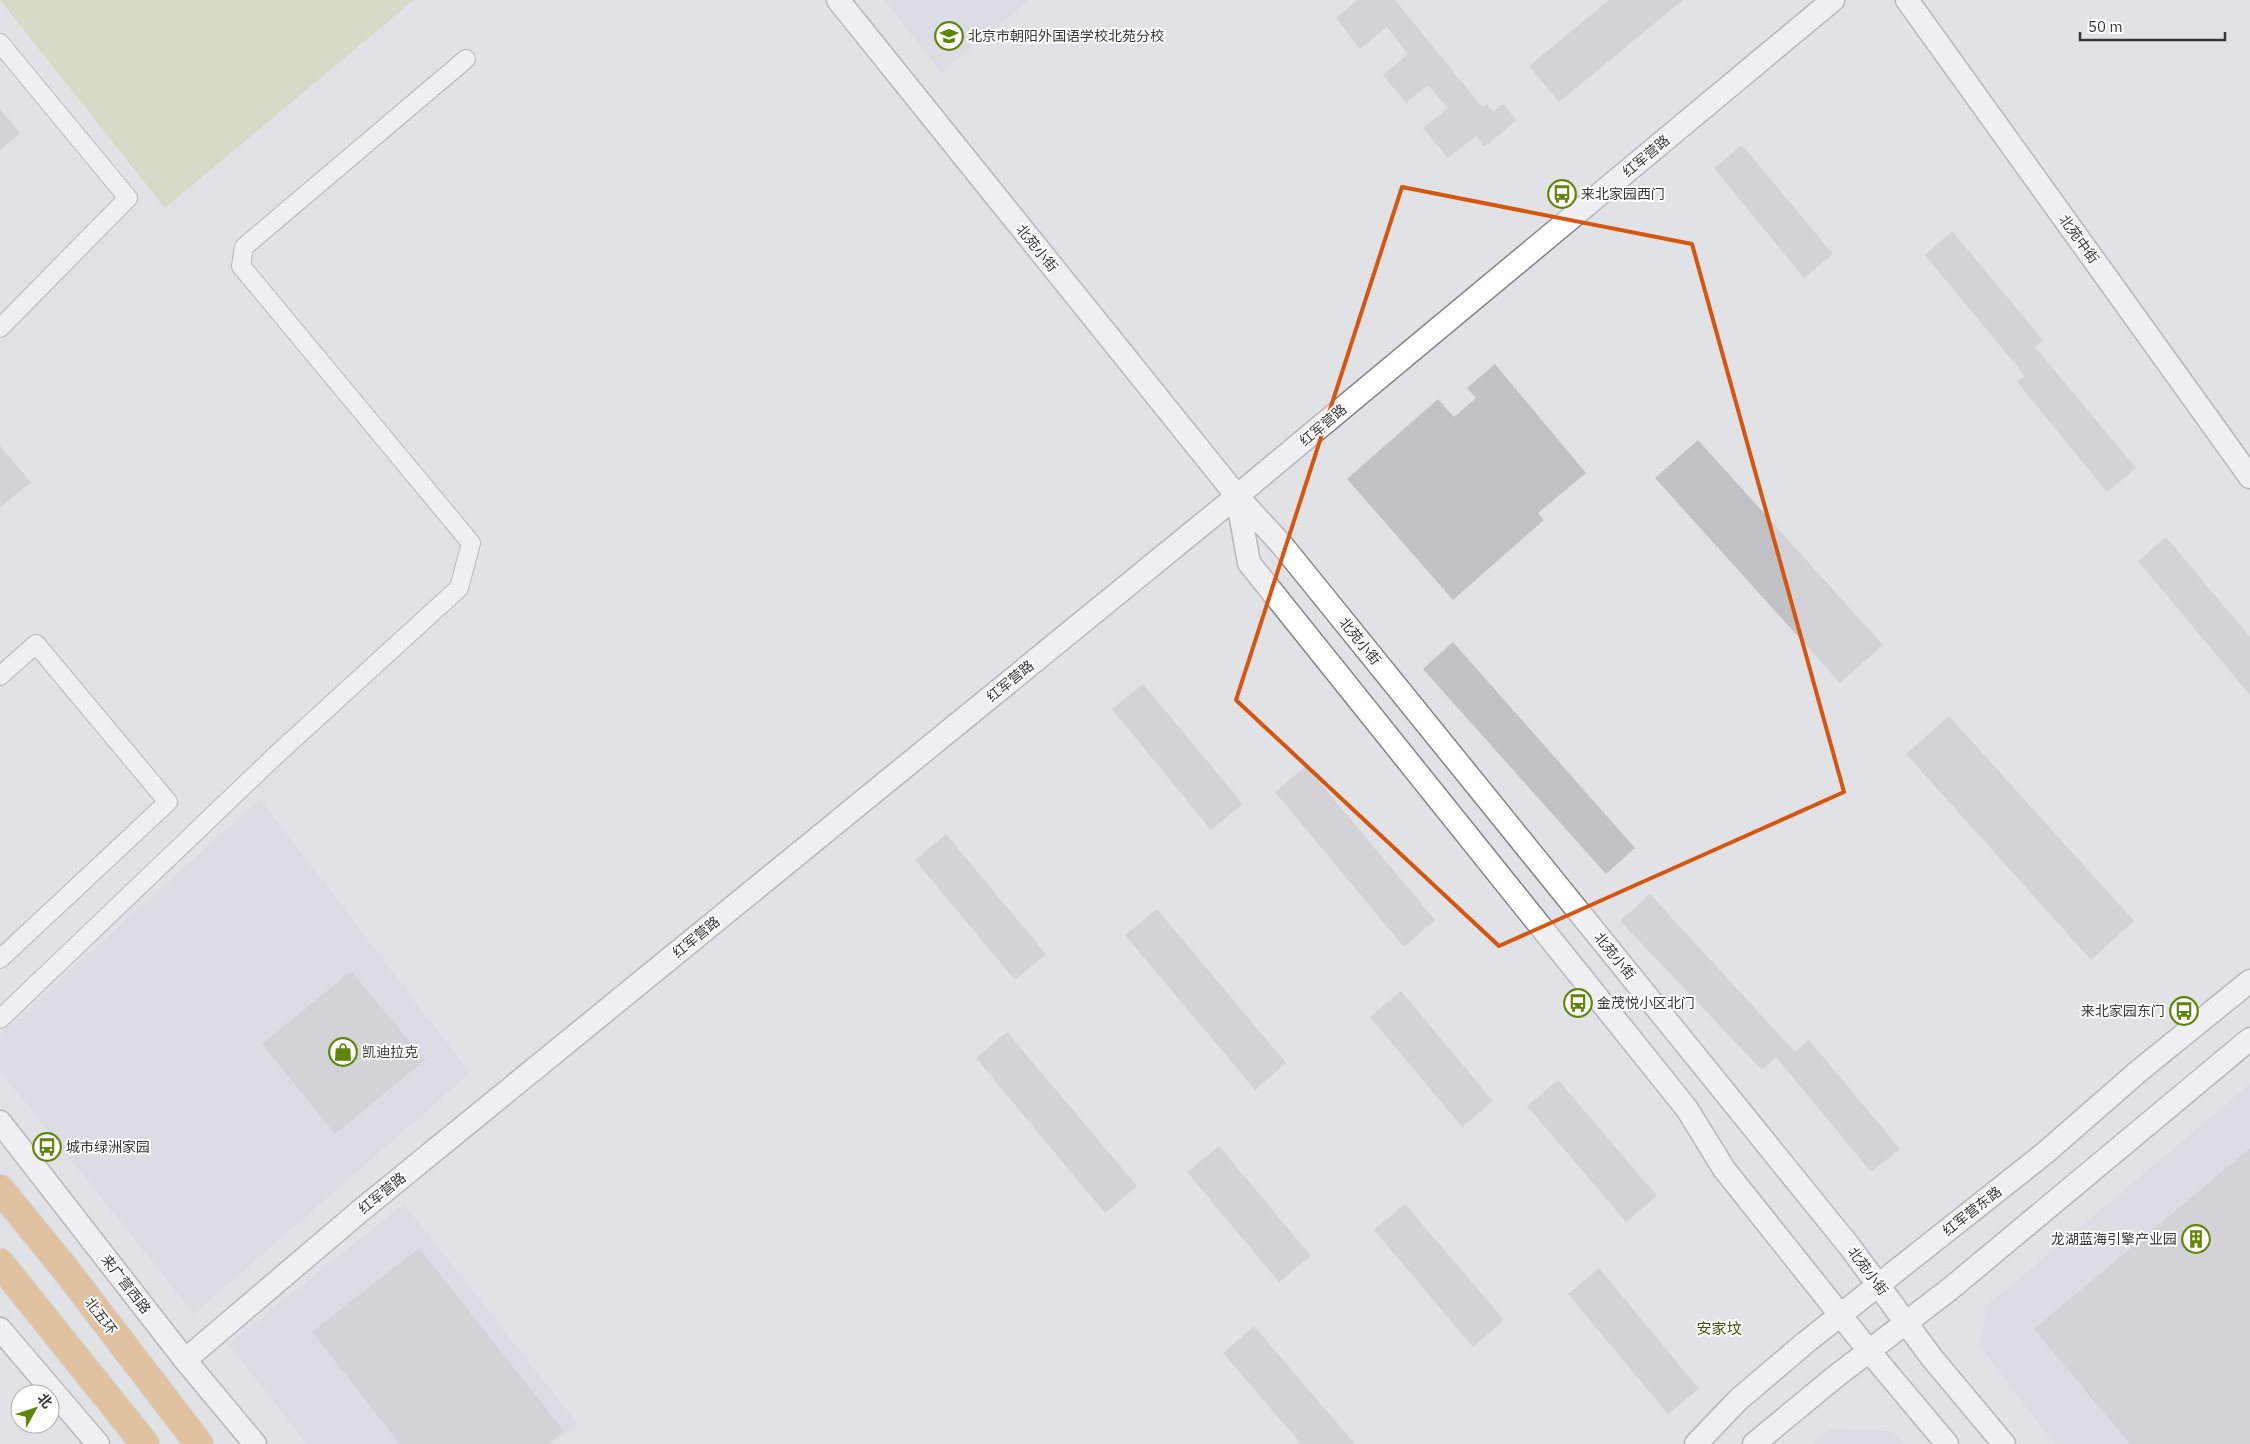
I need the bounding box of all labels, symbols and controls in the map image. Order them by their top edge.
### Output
scale bar [2080,10,2225,42]
text: 50 m [2088,17,2123,36]
school or university icon: 北京市朝阳外国语学校北苑分校 [934,21,964,51]
place label: 北京市朝阳外国语学校北苑分校 [968,27,1164,45]
street label: 红军营路 [1619,131,1673,181]
bus stop icon: 来北家园西门 [1547,179,1577,209]
place label: 来北家园西门 [1581,185,1665,203]
street label: 北苑中街 [2055,211,2103,267]
street label: 北苑小街 [1012,221,1062,275]
street label: 红军营路 [1296,400,1350,450]
street label: 北苑小街 [1335,614,1385,668]
street label: 红军营路 [983,656,1037,706]
street label: 红军营路 [669,912,723,962]
street label: 北苑小街 [1590,929,1640,983]
bus stop icon: 金茂悦小区北门 [1563,988,1593,1018]
place label: 金茂悦小区北门 [1597,994,1695,1012]
bus stop icon: 来北家园东门 [2169,996,2199,1026]
place label: 来北家园东门 [2081,1002,2165,1020]
shop icon: 凯迪拉克 [328,1037,358,1067]
place label: 凯迪拉克 [362,1043,418,1061]
bus stop icon: 城市绿洲家园 [32,1132,62,1162]
place label: 城市绿洲家园 [66,1138,150,1156]
street label: 红军营路 [355,1168,409,1218]
street label: 红军营东路 [1939,1182,2005,1240]
building icon: 龙湖蓝海引擎产业园 [2181,1224,2211,1254]
place label: 龙湖蓝海引擎产业园 [2051,1230,2177,1248]
street label: 北苑小街 [1844,1243,1892,1299]
street label: 来广营西路 [97,1251,155,1317]
street label: 北五环 [81,1294,121,1338]
district label: 安家坟 [1696,1319,1742,1338]
north arrow [10,1384,60,1434]
text: 北 [34,1389,56,1412]

